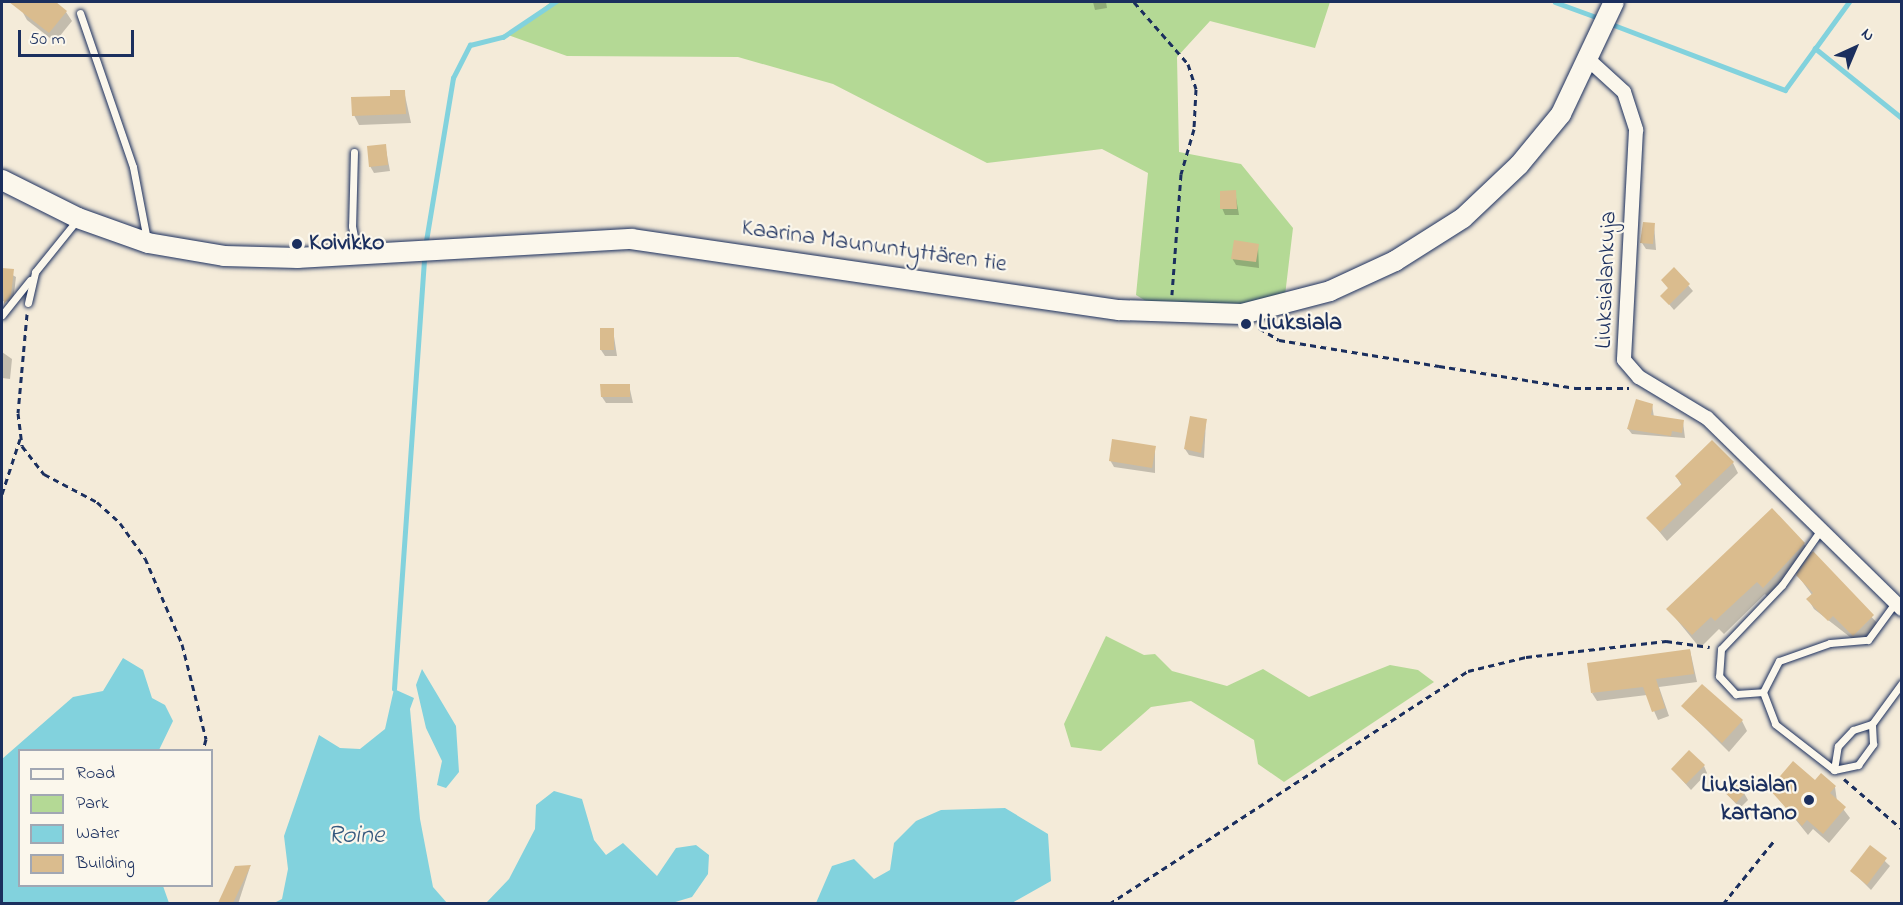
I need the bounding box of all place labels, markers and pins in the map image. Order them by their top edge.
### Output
place label: Koivikko [309,230,385,258]
marker: Koivikko [290,237,304,251]
place label: Liuksiala [1258,310,1342,338]
marker: Liuksiala [1239,317,1253,331]
place label: Liuksialan kartano [1701,772,1797,828]
marker: Liuksialan kartano [1802,793,1816,807]

